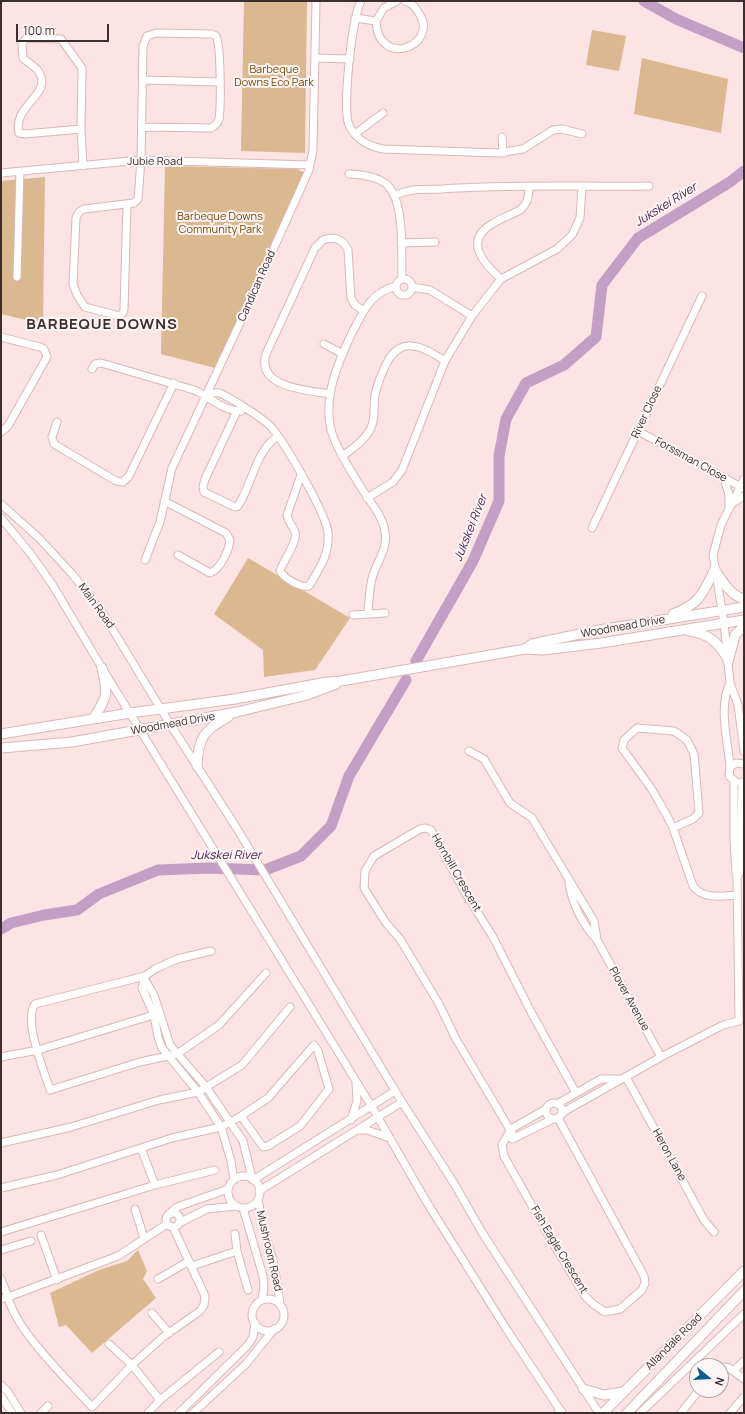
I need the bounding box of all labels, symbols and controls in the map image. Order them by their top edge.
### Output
scale bar [18,16,111,42]
text: 100 m [23,22,55,39]
park label: Barbeque Downs Eco Park [234,63,314,89]
street label: Jubie Road [127,155,183,169]
water label: Jukskei River [632,180,700,230]
park label: Barbeque Downs Community Park [177,210,263,236]
street label: Candican Road [235,248,279,324]
district label: BARBEQUE DOWNS [26,316,178,334]
street label: River Close [629,384,665,440]
street label: Forssman Close [653,435,729,485]
water label: Jukskei River [451,493,491,563]
street label: Main Road [75,581,117,631]
street label: Woodmead Drive [580,613,666,641]
street label: Woodmead Drive [130,710,216,738]
street label: Hornbill Crescent [428,832,484,914]
water label: Jukskei River [191,849,261,863]
street label: Plover Avenue [606,965,652,1033]
street label: Heron Lane [649,1127,689,1183]
street label: Fish Eagle Crescent [528,1204,590,1296]
street label: Mushroom Road [253,1209,285,1293]
street label: Allandale Road [643,1311,705,1373]
north arrow [689,1358,729,1398]
text: N [712,1375,728,1388]

